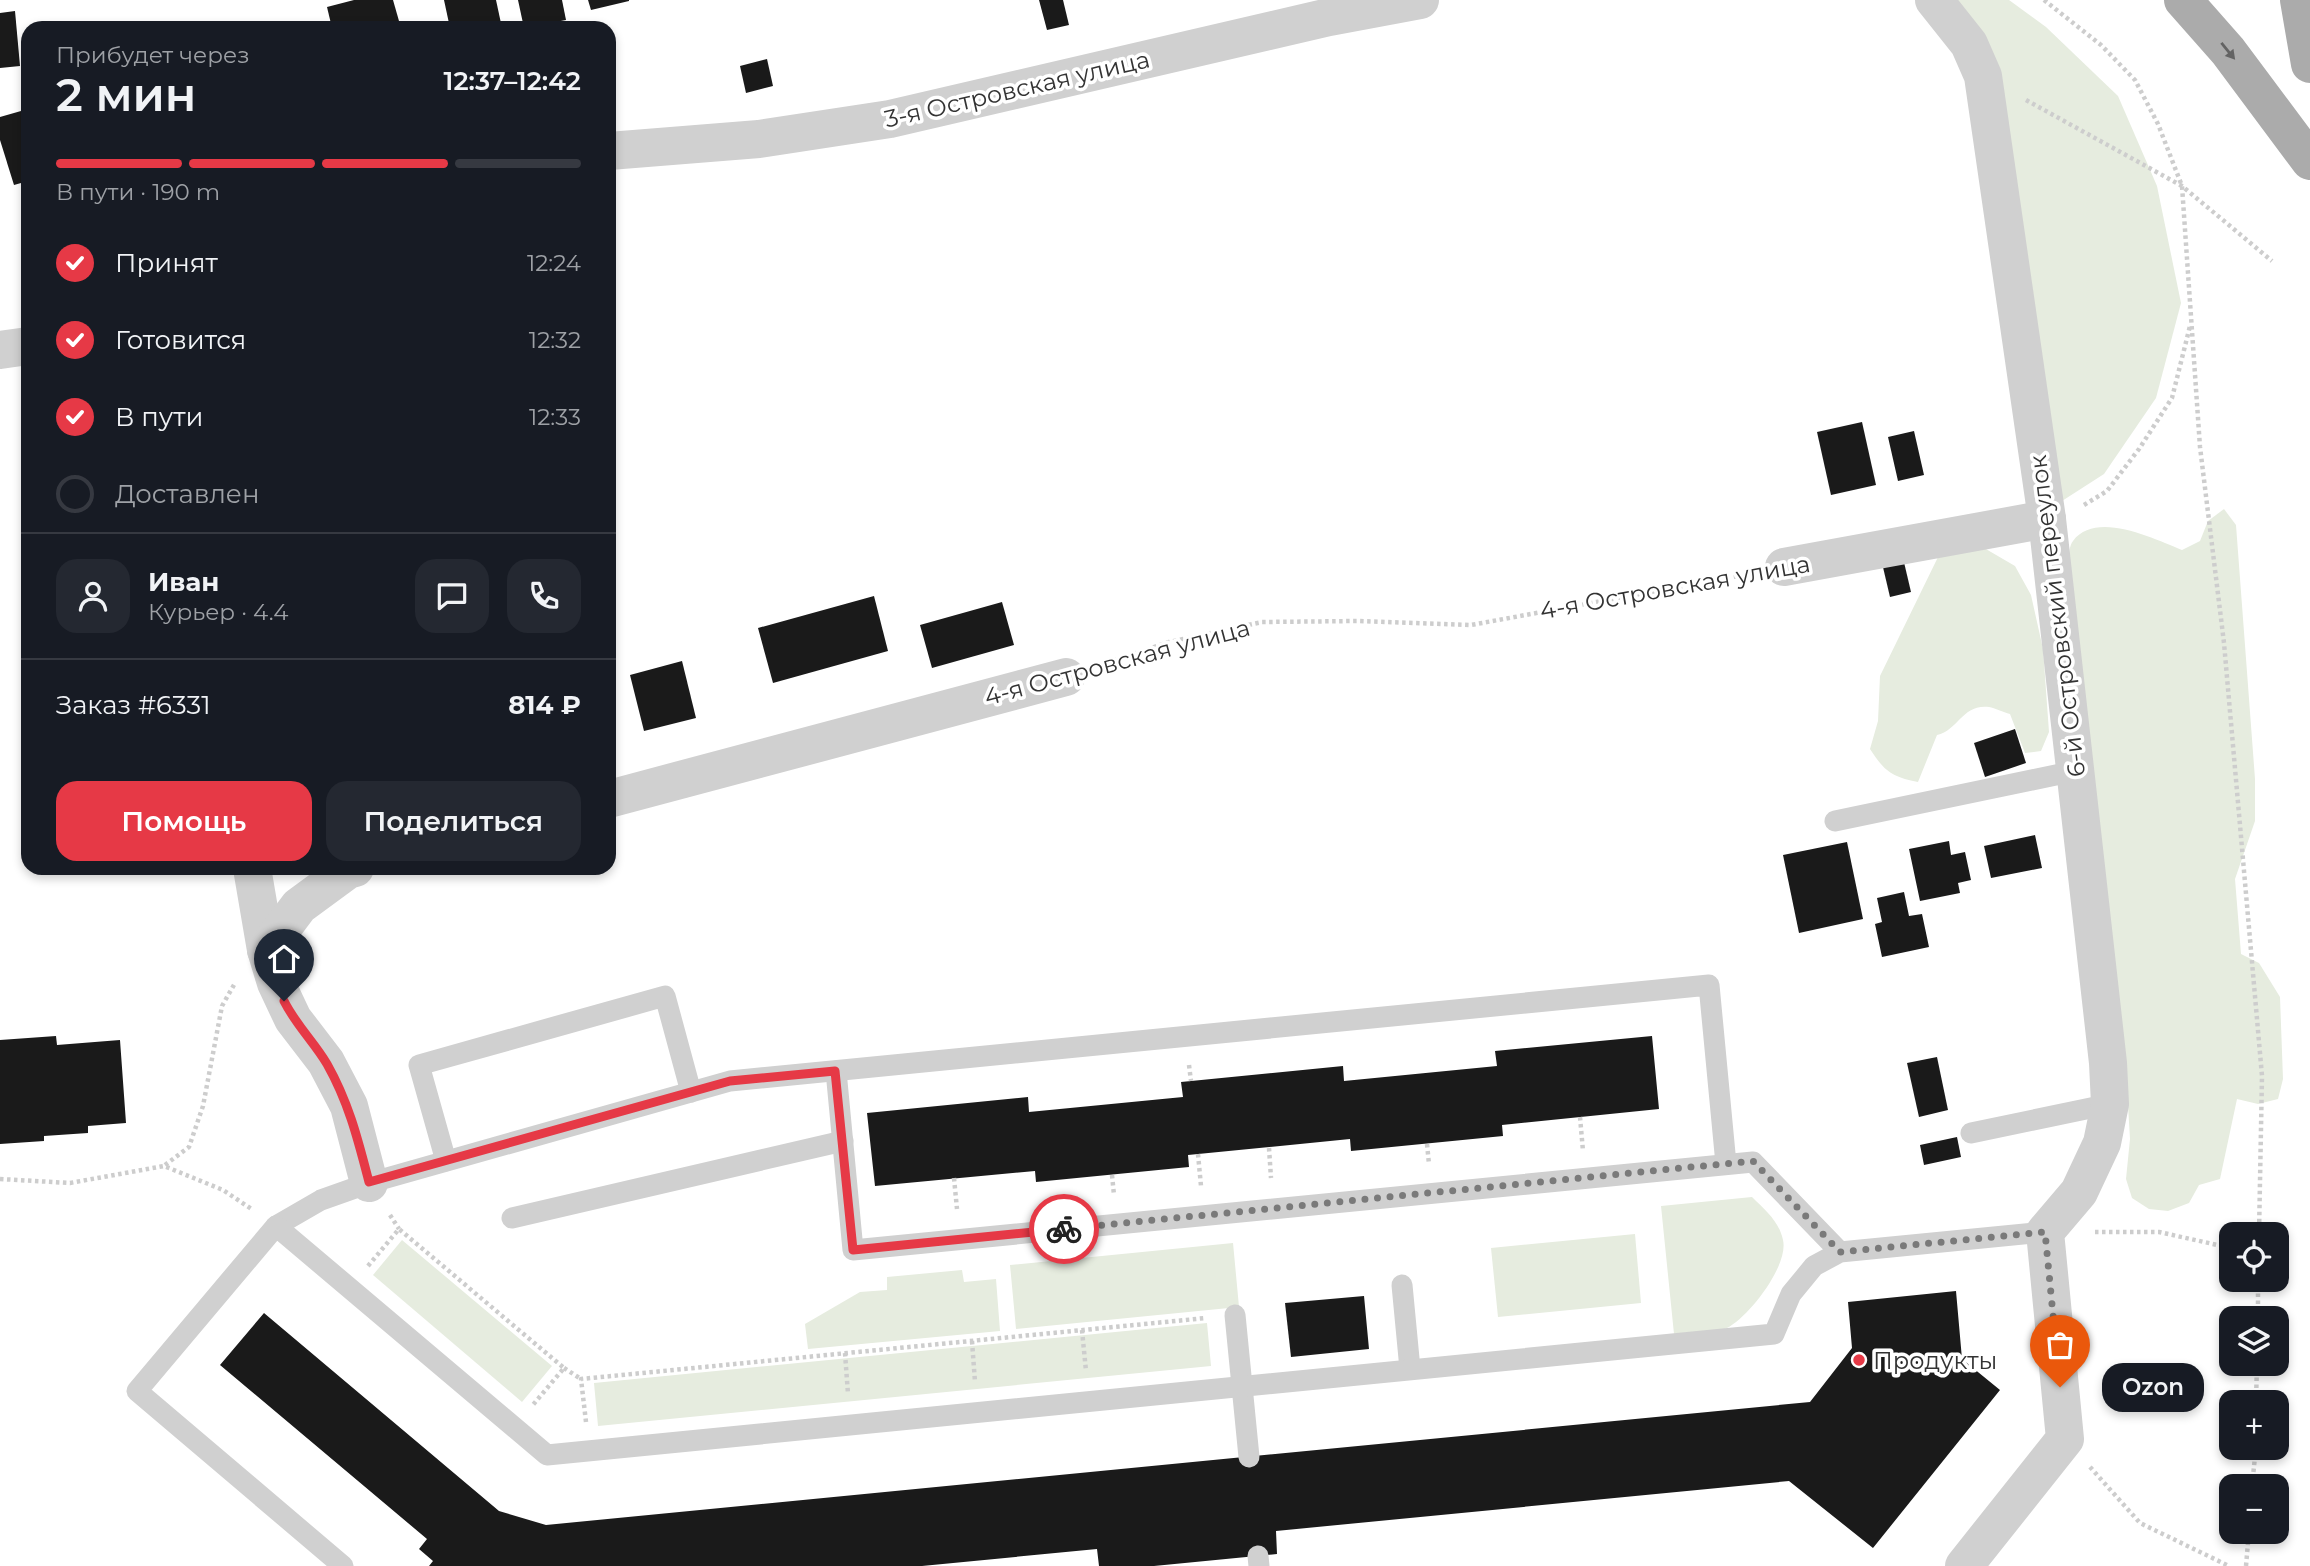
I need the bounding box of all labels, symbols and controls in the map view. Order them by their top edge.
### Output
text: Прибудет через [56,41,250,69]
one-way arrow [2221,42,2236,60]
street label: 3-я Островская улица [882,44,1152,134]
text: 12:37–12:42 [444,65,581,97]
text: 2 мин [56,66,196,123]
text: В пути · 190 m [56,178,220,206]
icon: check [56,244,94,282]
text: Принят [115,247,218,279]
text: 12:24 [527,249,581,277]
icon: check [56,321,94,359]
text: Готовится [115,324,246,356]
text: 12:32 [529,326,581,354]
icon: check [56,398,94,436]
text: В пути [115,401,204,433]
text: 12:33 [529,403,581,431]
street label: 6-й Островский переулок [2023,453,2091,779]
text: Доставлен [115,478,260,510]
street label: 4-я Островская улица [1538,549,1812,625]
button: person [56,559,130,633]
button: chat [415,559,489,633]
button: phone [507,559,581,633]
text: Иван [148,566,219,598]
text: Курьер · 4.4 [148,598,288,626]
street label: 4-я Островская улица [981,613,1253,711]
text: Заказ #6331 [56,689,211,721]
text: 814 ₽ [508,689,581,721]
button: Помощь [56,781,312,861]
button: Поделиться [326,781,581,861]
pin [254,929,314,1001]
icon: home [265,940,303,978]
courier [1029,1194,1099,1264]
icon: bike [1045,1210,1083,1248]
map controls [2219,1222,2289,1544]
button: locate [2219,1222,2289,1292]
button: layers [2219,1306,2289,1376]
pin [2030,1315,2090,1387]
icon: bag [2041,1326,2079,1364]
place label: Продукты [1873,1346,1997,1375]
marker: Продукты [1851,1352,1867,1368]
callout: Ozon [2102,1362,2204,1412]
text: Ozon [2122,1373,2184,1401]
button: + [2219,1390,2289,1460]
button: − [2219,1474,2289,1544]

